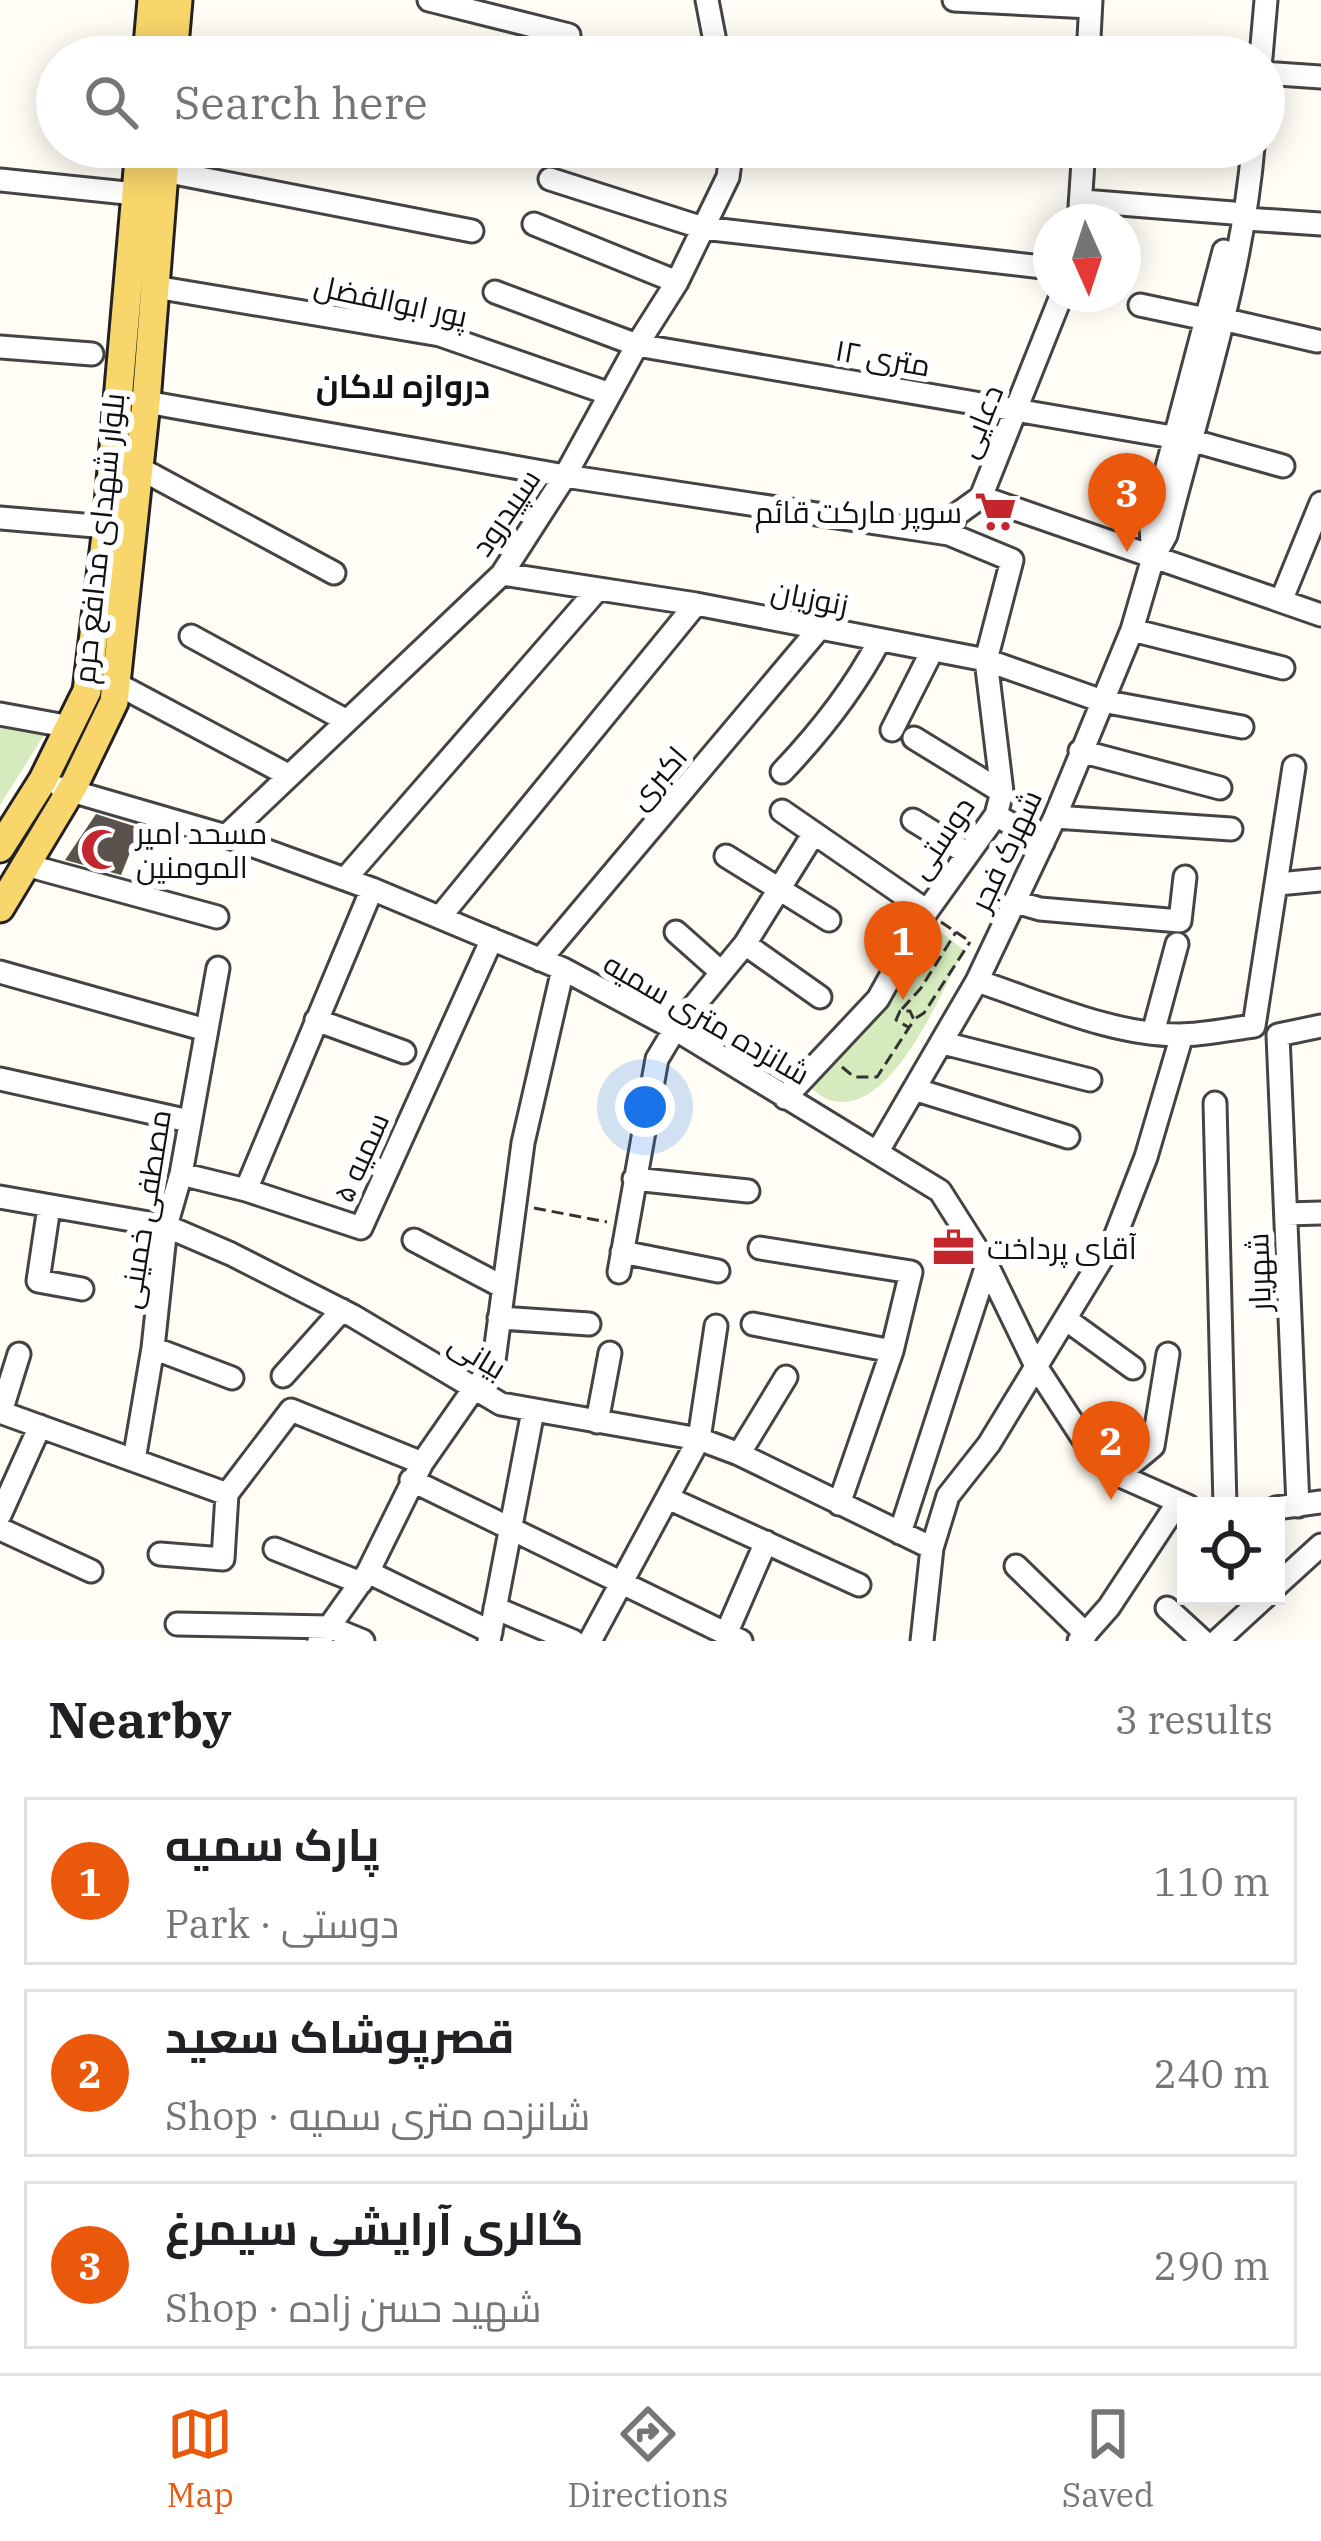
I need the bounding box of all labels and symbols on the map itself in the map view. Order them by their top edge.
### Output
north arrow [1033,204,1141,312]
street label: پور ابوالفضل [311,265,471,336]
street label: ۱۲ متری [832,329,934,385]
district label: دروازه لاکان [316,364,490,407]
street label: دعایی [947,379,1011,463]
street label: بلوار شهدای مدافع حرم [63,391,135,685]
pin: 3 [1088,453,1166,552]
street label: سپیدرود [462,461,549,564]
supermarket icon: سوپر مارکت قائم [973,488,1019,534]
place label: سوپر مارکت قائم [755,492,962,533]
street label: زنوزیان [768,570,852,624]
street label: اکبری [619,737,695,817]
street label: شهرک فجر [959,783,1050,919]
street label: دوستی [899,788,983,886]
place label: مسحد امیر المومنین [134,813,267,886]
mosque icon: مسحد امیر المومنین [79,826,125,872]
pin: 1 [864,901,942,1000]
street label: شانزده متری سمیه [597,943,817,1093]
your location [615,1077,675,1137]
street label: سمیه ۵ [323,1106,397,1208]
street label: مصطفی خمینی [109,1107,179,1311]
office icon: آقای پرداخت [930,1224,976,1270]
place label: آقای پرداخت [987,1228,1137,1268]
street label: شهریار [1237,1232,1279,1314]
street label: بیانی [442,1323,514,1387]
pin: 2 [1072,1401,1150,1500]

